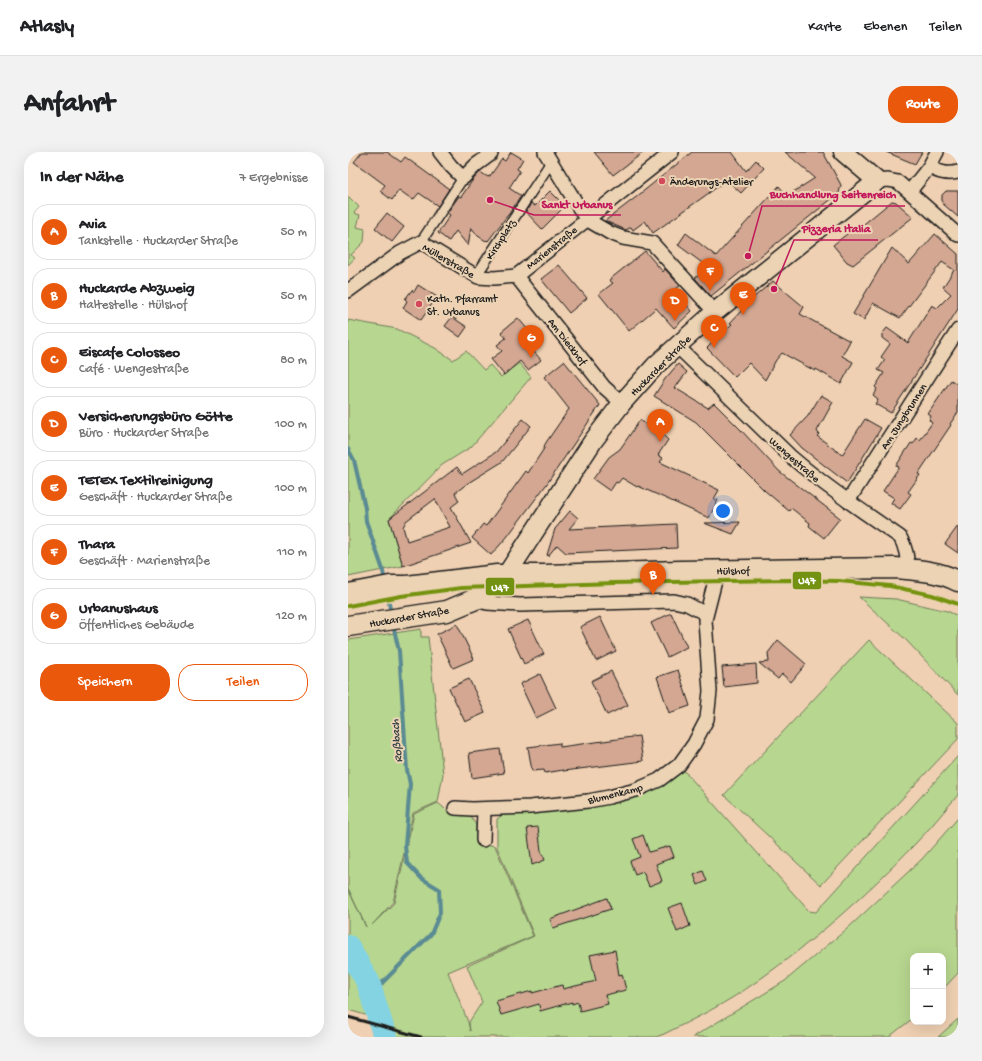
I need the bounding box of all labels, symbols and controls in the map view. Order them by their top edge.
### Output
text: Atlasly [20,16,74,39]
text: Karte [808,19,842,36]
text: Ebenen [864,19,907,36]
text: Teilen [929,19,962,36]
button: Route [888,86,958,123]
text: Anfahrt [24,88,114,121]
text: In der Nähe [40,168,123,188]
text: 7 Ergebnisse [239,171,308,186]
marker: Änderungs-Atelier [657,176,667,186]
place label: Änderungs-Atelier [670,177,754,189]
callout: Buchhandlung Seitenreich [762,182,905,206]
text: Buchhandlung Seitenreich [769,189,897,203]
callout: Sankt Urbanus [534,191,621,215]
text: Sankt Urbanus [542,199,613,213]
text: Avia [79,216,106,234]
callout: Pizzeria Italia [794,216,878,240]
street label: Kirchplatz [484,217,520,262]
text: Pizzeria Italia [801,223,872,237]
street label: Marienstraße [524,224,580,273]
text: A [50,225,58,240]
text: 50 m [280,225,307,240]
text: Tankstelle · Huckarder Straße [79,234,238,249]
street label: Müllerstraße [420,242,476,282]
pin: F [697,258,723,291]
text: Huckarde Abzweig [79,280,195,298]
pin: E [730,282,756,315]
pin: D [662,288,688,321]
text: B [51,289,57,304]
text: 50 m [280,289,307,304]
place label: Kath. Pfarramt St. Urbanus [427,293,499,319]
text: Haltestelle · Hülshof [79,298,187,313]
marker: Kath. Pfarramt St. Urbanus [414,299,424,309]
pin: C [701,315,727,348]
street label: Am Dieckhof [545,316,590,369]
pin: G [518,325,544,358]
street label: Huckarder Straße [629,333,694,399]
text: Eiscafe Colosseo [79,344,180,362]
text: C [50,353,58,368]
text: 80 m [280,353,307,368]
text: Café · Wengestraße [79,362,189,377]
street label: Am Jungbrunnen [879,381,931,452]
text: Versicherungsbüro Götte [79,408,232,426]
pin: A [647,409,673,442]
text: D [50,417,58,432]
text: 100 m [275,417,307,432]
text: Büro · Huckarder Straße [79,426,209,441]
street label: Wengestraße [766,435,822,486]
text: TETEX Textilreinigung [79,472,213,490]
text: E [50,481,58,496]
text: 100 m [275,481,307,496]
text: Geschäft · Huckarder Straße [79,490,232,505]
your location [713,501,733,521]
text: Thara [79,536,115,554]
text: F [51,545,57,560]
text: 110 m [277,545,307,560]
text: Geschäft · Marienstraße [79,554,210,569]
pin: B [640,562,666,595]
street label: Hülshof [716,565,751,578]
line badge: U47 [792,571,822,590]
text: U47 [798,576,817,588]
line badge: U47 [485,577,515,596]
text: U47 [491,583,510,595]
text: Urbanushaus [79,600,158,618]
street label: Huckarder Straße [369,605,450,631]
text: G [50,609,58,624]
text: 120 m [276,609,307,624]
text: Öffentliches Gebäude [79,618,194,633]
button: Speichern [40,664,170,701]
button: Teilen [178,664,308,701]
water label: Roßbach [389,718,407,763]
street label: Blumenkamp [586,782,645,808]
map controls [910,953,946,1025]
button: + [910,953,946,989]
button: − [910,989,946,1025]

